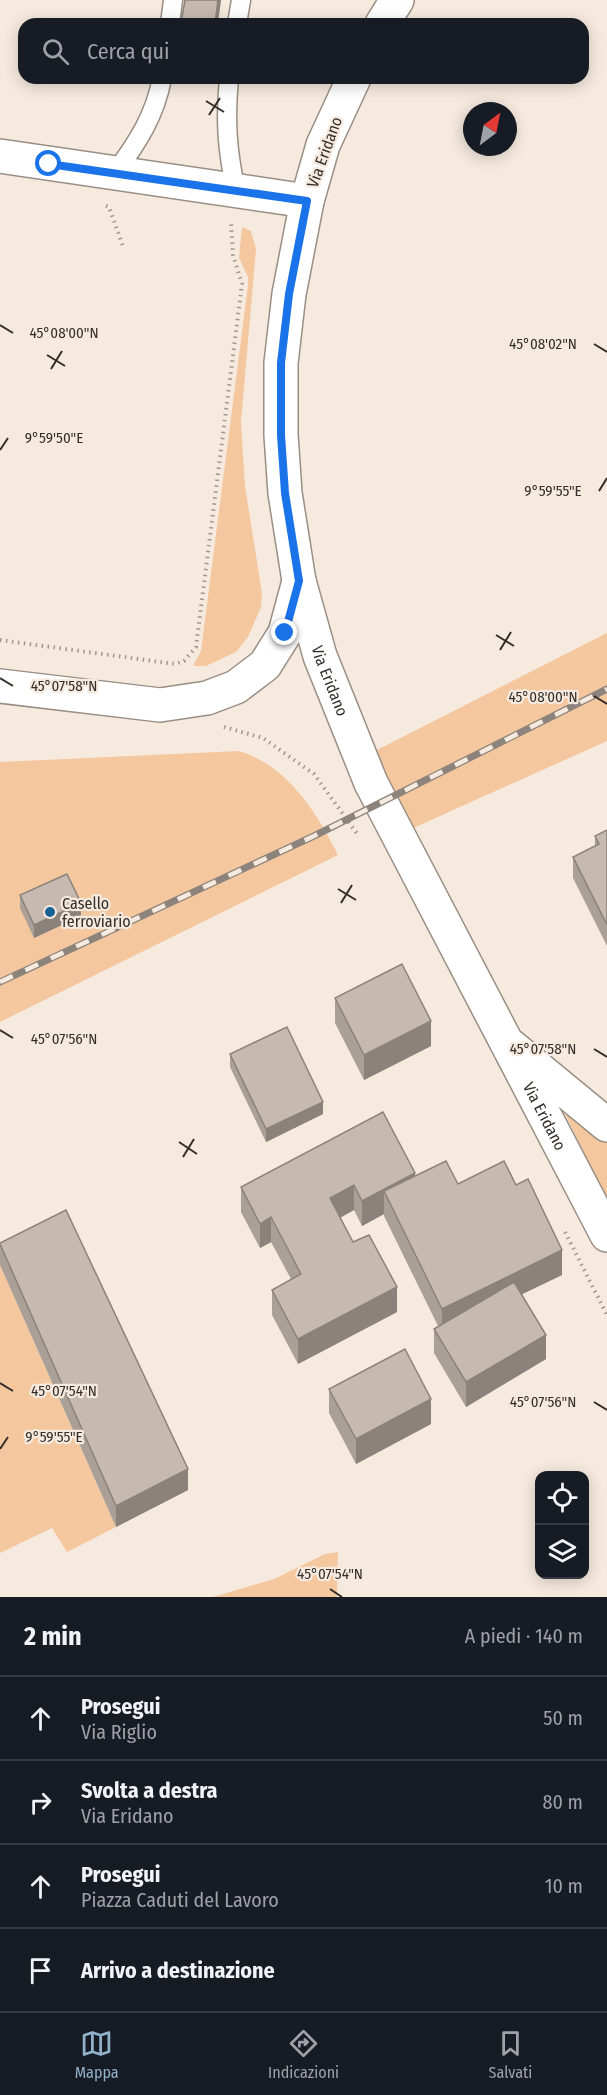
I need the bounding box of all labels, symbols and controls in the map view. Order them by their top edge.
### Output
search box [18,18,589,84]
icon: search [39,35,72,68]
text: Cerca qui [87,38,170,65]
north arrow [463,102,517,156]
street label: Via Eridano [303,114,346,190]
route start [35,150,61,176]
text: 45°08'00"N [29,324,99,342]
text: 45°08'02"N [509,335,577,353]
text: 9°59'50"E [25,429,83,447]
text: 9°59'55"E [524,482,582,500]
route end [271,619,297,645]
street label: Via Eridano [308,644,352,719]
text: 45°07'58"N [31,677,97,695]
text: 45°08'00"N [508,688,578,706]
place label: Casello ferroviario [62,894,131,931]
marker: Casello ferroviario [43,905,57,919]
text: 45°07'56"N [31,1030,97,1048]
text: 45°07'58"N [510,1040,576,1058]
street label: Via Eridano [519,1079,570,1154]
text: 45°07'54"N [31,1382,97,1400]
text: 45°07'56"N [510,1393,576,1411]
text: 9°59'55"E [25,1428,83,1446]
map controls [535,1471,589,1579]
button: locate [535,1471,589,1525]
button: layers [535,1525,589,1579]
text: 45°07'54"N [297,1565,363,1583]
text: 2 min [24,1621,82,1652]
text: A piedi · 140 m [465,1624,583,1648]
text: Prosegui [81,1693,160,1720]
icon: ahead [24,1702,57,1735]
text: 50 m [543,1706,583,1730]
text: Via Riglio [81,1720,157,1744]
text: Svolta a destra [81,1777,218,1804]
icon: right [24,1786,57,1819]
text: 80 m [543,1790,583,1814]
text: Via Eridano [81,1804,174,1828]
text: Prosegui [81,1861,160,1888]
icon: ahead [24,1870,57,1903]
text: 10 m [545,1874,583,1898]
text: Piazza Caduti del Lavoro [81,1888,279,1912]
icon: arrive [24,1954,57,1987]
text: Arrivo a destinazione [81,1957,275,1984]
tab: Mappa [75,2027,119,2082]
tab: Indicazioni [268,2027,339,2082]
tab: Salvati [489,2027,532,2082]

